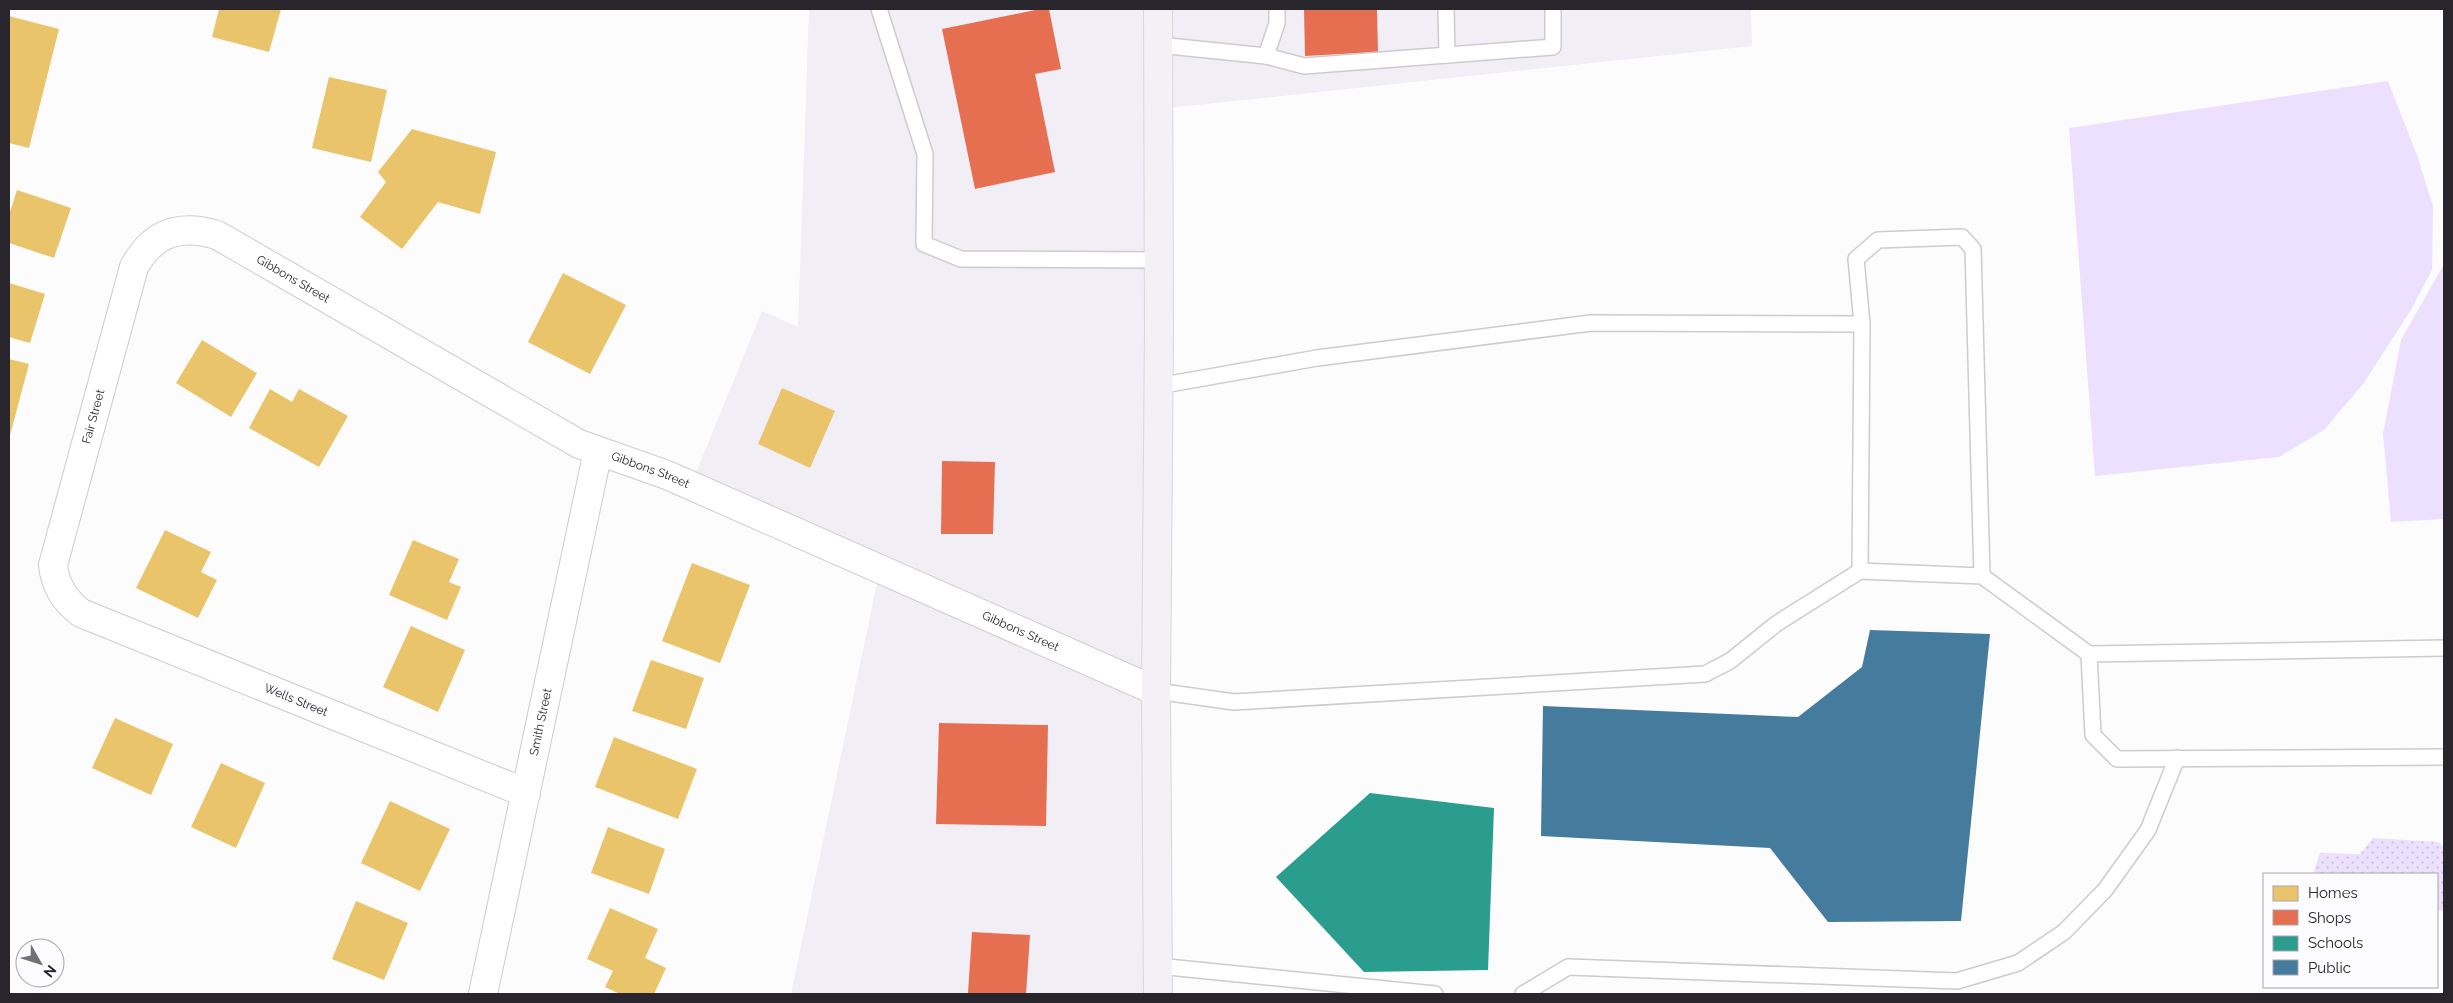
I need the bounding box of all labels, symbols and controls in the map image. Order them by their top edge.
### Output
street label: Gibbons Street [254,252,332,306]
street label: Fair Street [79,388,107,445]
street label: Gibbons Street [609,449,692,491]
street label: Gibbons Street [980,608,1061,654]
street label: Wells Street [262,681,330,719]
street label: Smith Street [527,687,555,757]
legend [2263,873,2438,988]
text: Homes [2308,884,2358,902]
text: Shops [2308,909,2351,927]
text: Schools [2308,934,2363,952]
north arrow [15,938,65,988]
text: Public [2308,959,2351,977]
text: N [41,962,60,980]

